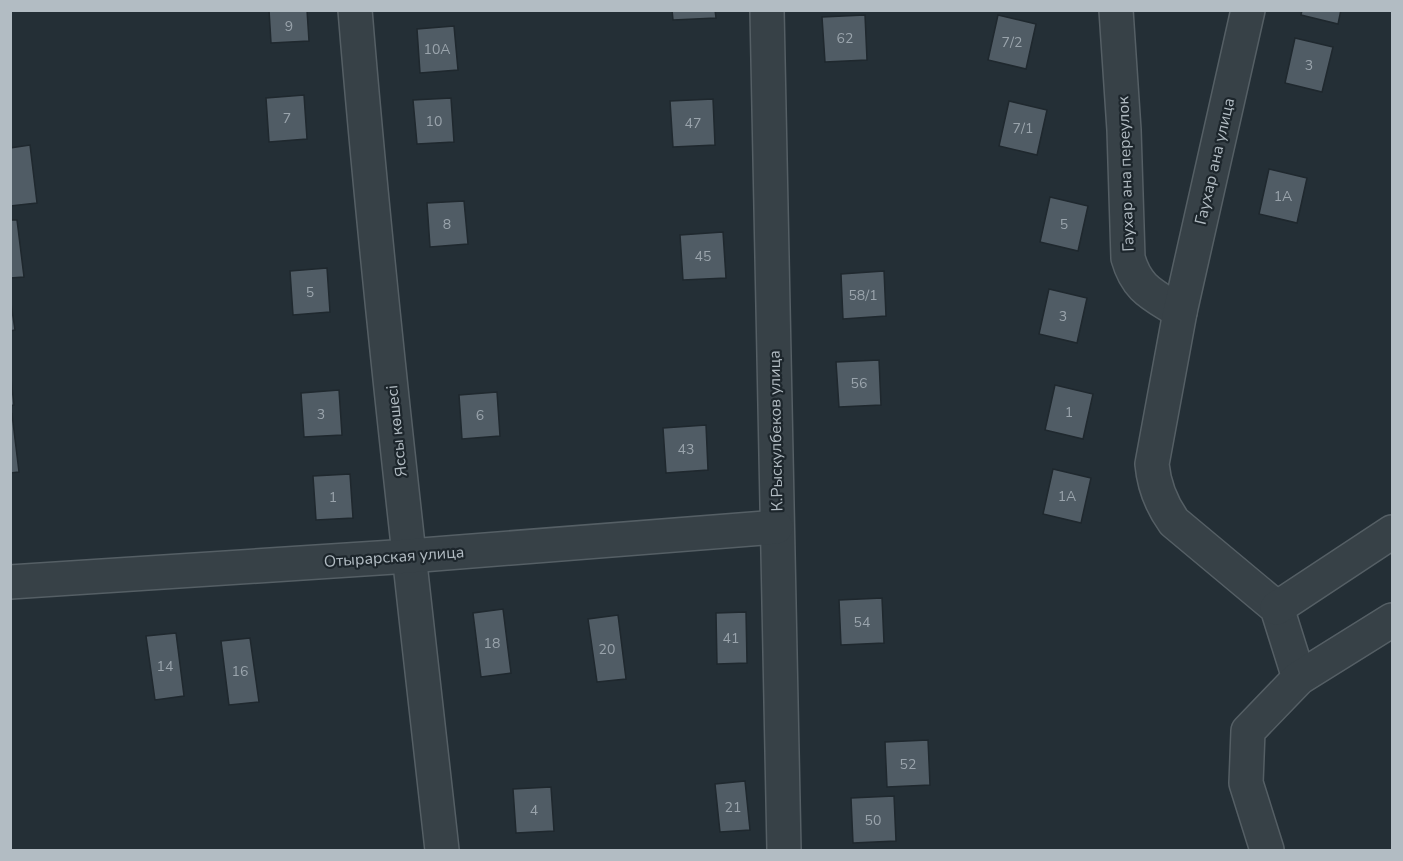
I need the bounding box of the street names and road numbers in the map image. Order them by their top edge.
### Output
street label: Гаухар ана переулок [1112,95,1140,252]
street label: Гаухар ана улица [1190,96,1240,227]
street label: К.Рыскулбеков улица [764,350,788,512]
street label: Яссы көшесі [381,384,413,478]
street label: Отырарская улица [323,541,465,573]

